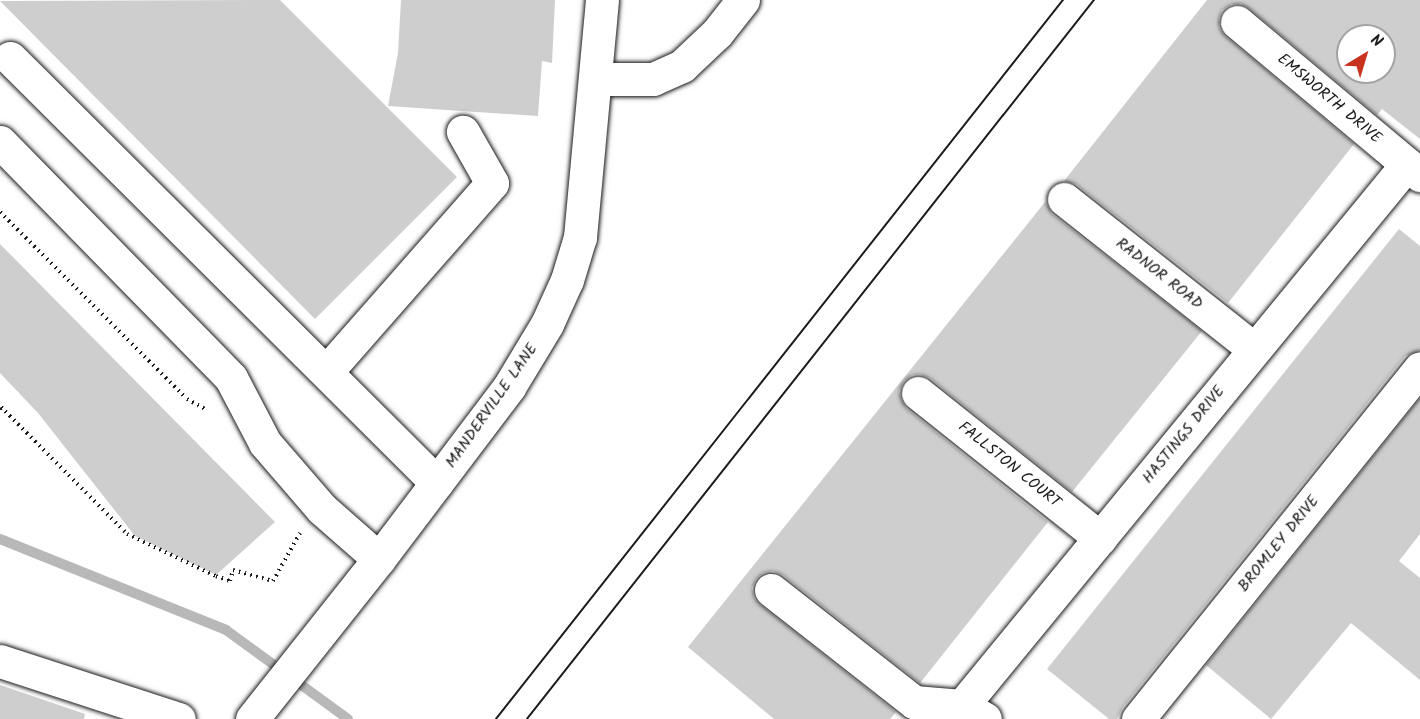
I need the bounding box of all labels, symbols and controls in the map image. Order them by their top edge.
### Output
north arrow [1336,24,1396,84]
text: N [1364,28,1388,54]
street label: EMSWORTH DRIVE [1273,50,1385,148]
street label: RADNOR ROAD [1112,234,1206,314]
street label: MANDERVILLE LANE [442,340,542,472]
street label: HASTINGS DRIVE [1139,382,1229,488]
street label: FALLSTON COURT [954,418,1064,512]
street label: BROMLEY DRIVE [1234,492,1324,596]

